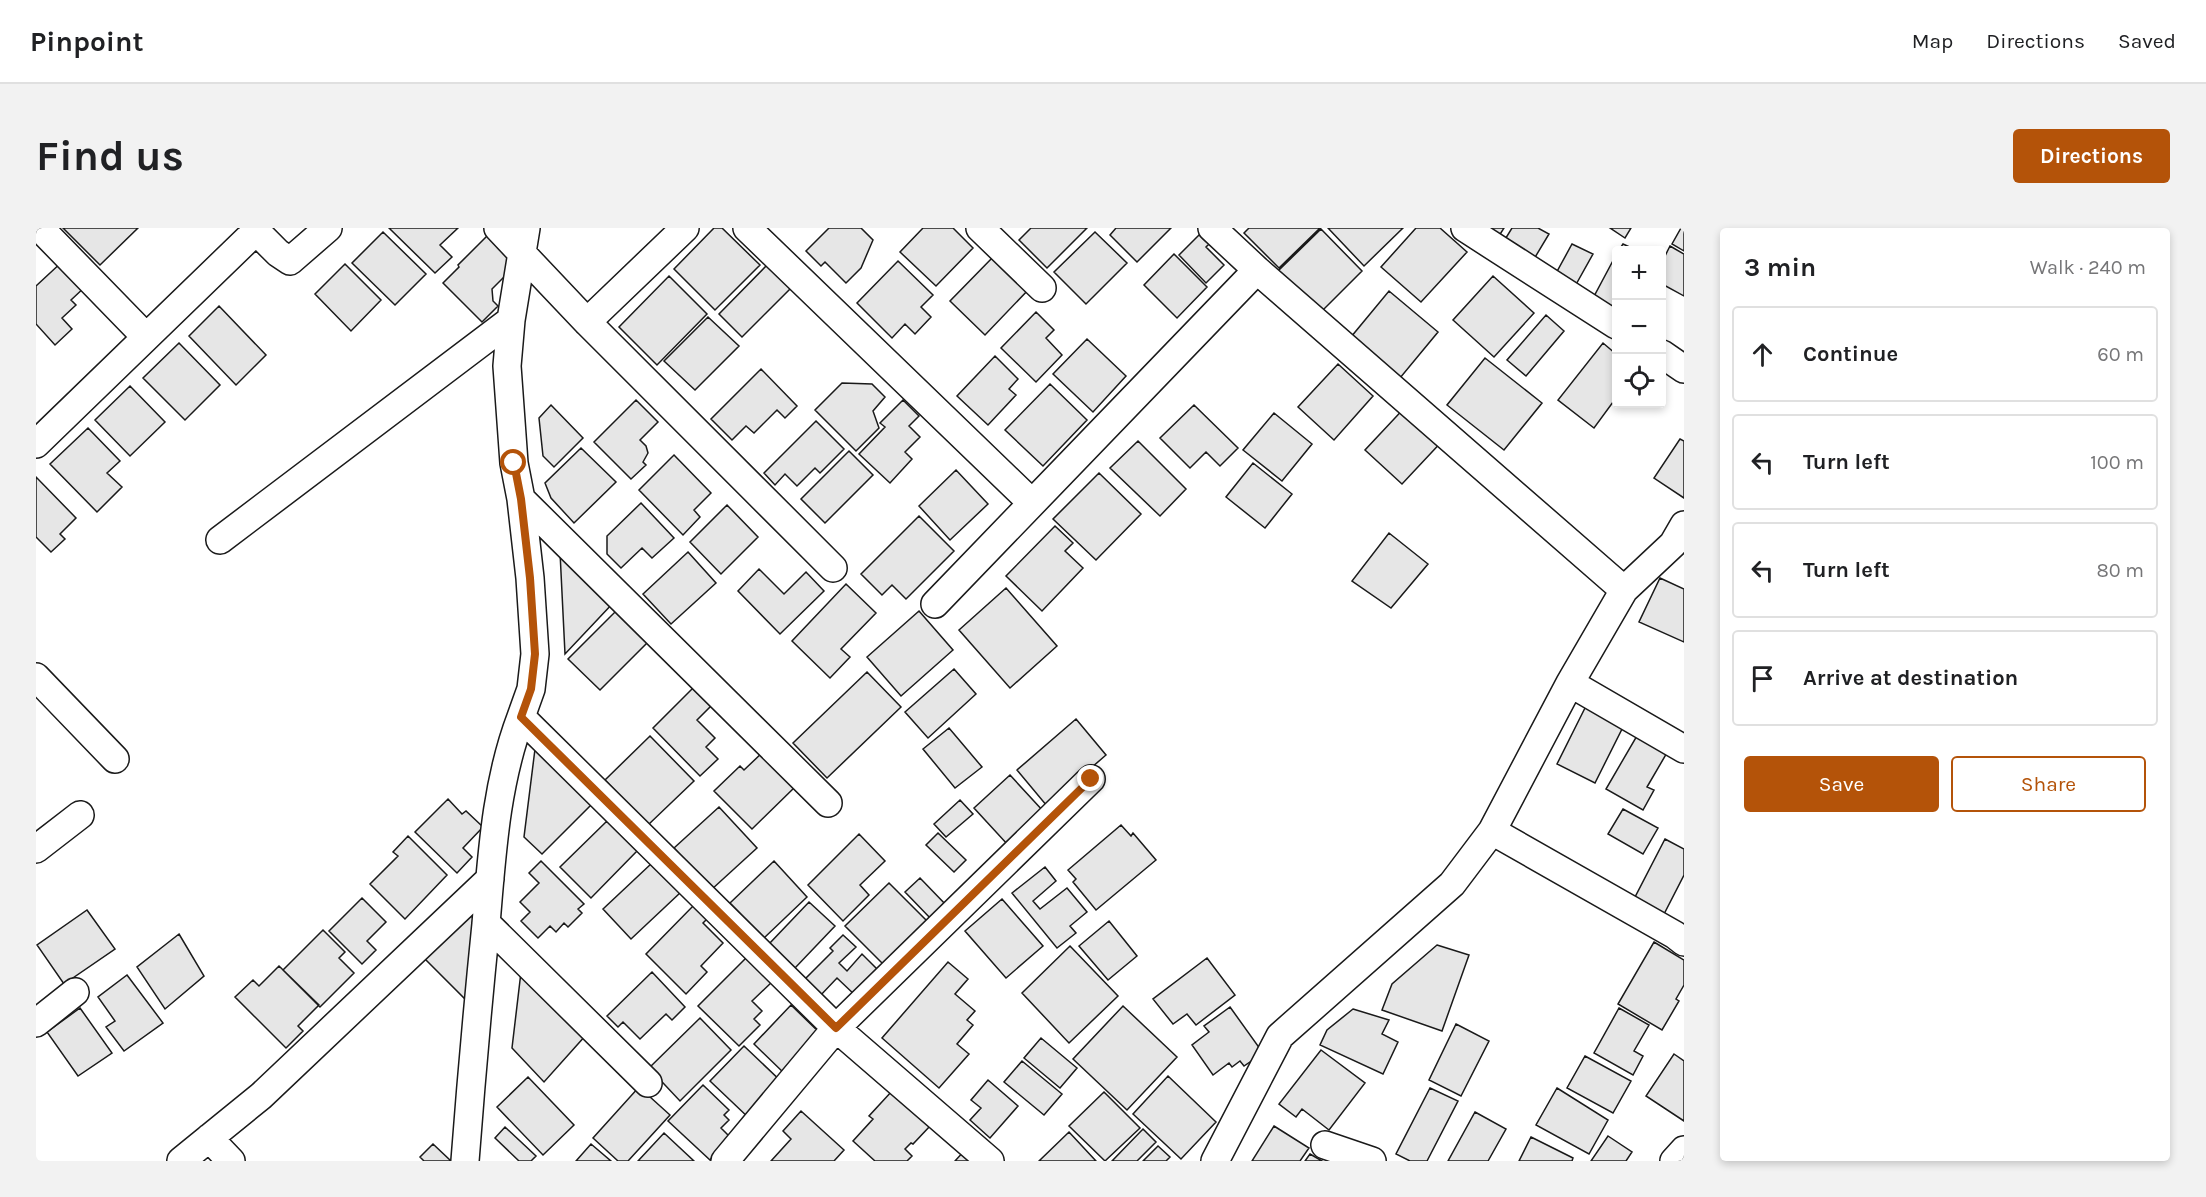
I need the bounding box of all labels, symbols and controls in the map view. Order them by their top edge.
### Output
text: Pinpoint [30,25,143,58]
text: Map [1912,29,1953,53]
text: Directions [1986,29,2085,53]
text: Saved [2118,29,2176,53]
button: Directions [2013,129,2170,183]
text: Find us [36,131,184,181]
map controls [1612,246,1666,408]
button: + [1612,246,1666,300]
text: 3 min [1744,252,1816,283]
text: Walk · 240 m [2030,256,2146,279]
button: − [1612,300,1666,354]
icon: ahead [1746,338,1779,371]
text: Continue [1803,341,1898,367]
text: 60 m [2097,343,2144,366]
button: locate [1612,354,1666,408]
icon: left [1746,446,1779,479]
route start [500,449,526,475]
text: Turn left [1803,449,1890,475]
text: 100 m [2090,451,2144,474]
icon: left [1746,554,1779,587]
text: Turn left [1803,557,1890,583]
text: 80 m [2096,559,2144,582]
icon: arrive [1746,662,1779,695]
text: Arrive at destination [1803,665,2018,691]
button: Save [1744,756,1939,812]
button: Share [1951,756,2146,812]
route end [1077,765,1103,791]

